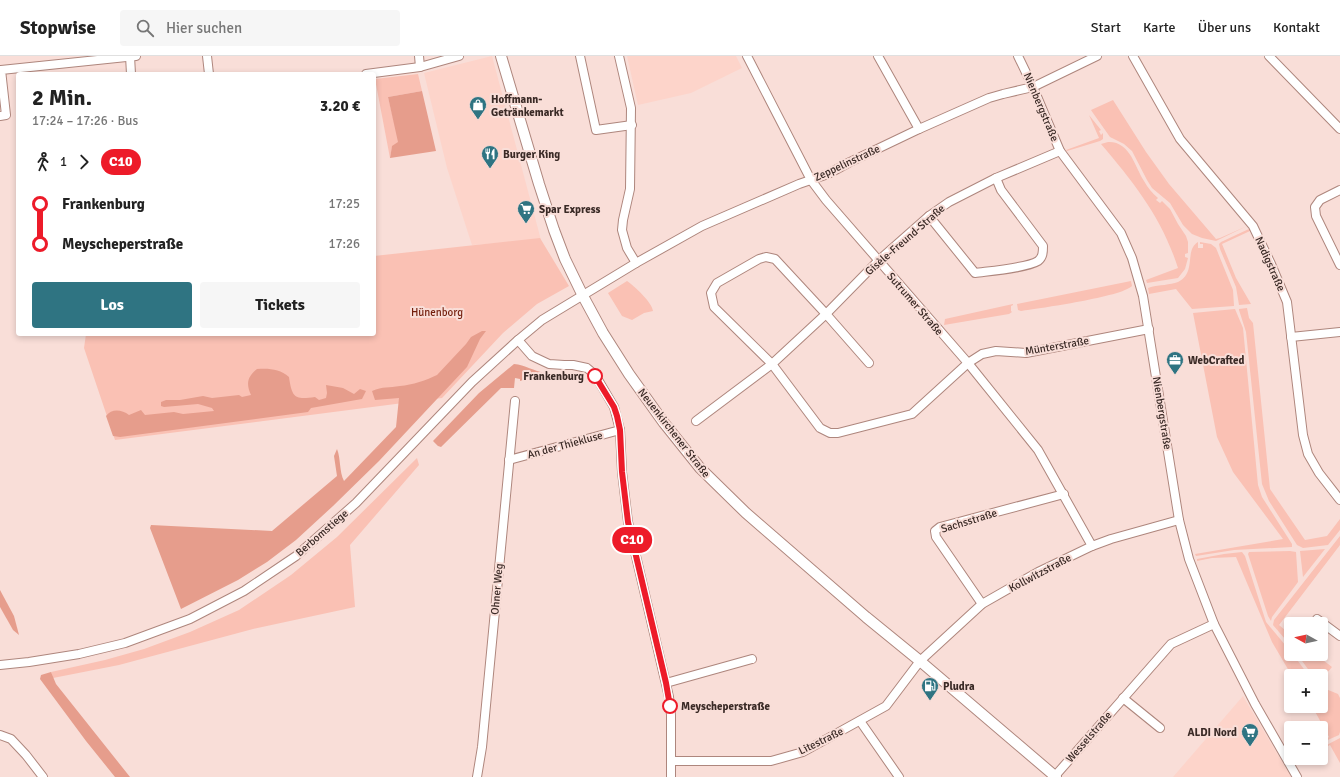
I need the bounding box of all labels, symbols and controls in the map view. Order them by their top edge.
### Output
search box [120,10,400,46]
text: Stopwise [20,16,96,40]
icon: search [134,17,156,39]
text: Hier suchen [166,19,242,37]
text: Start [1091,19,1121,36]
text: Karte [1143,19,1176,36]
text: Über uns [1198,19,1251,36]
text: Kontakt [1273,19,1320,36]
street label: Nienbergstraße [1021,71,1061,143]
text: 2 Min. [32,84,92,111]
place label: Hoffmann- Getränkemarkt [491,93,564,119]
shop icon: Hoffmann- Getränkemarkt [468,95,488,120]
text: 3.20 € [320,97,360,115]
text: 17:24 – 17:26 · Bus [32,113,138,129]
street label: Zeppelinstraße [812,142,882,184]
restaurant icon: Burger King [480,144,500,169]
place label: Burger King [503,148,560,161]
icon: walk [32,151,54,173]
icon: forward [73,151,95,173]
text: C10 [109,153,133,170]
text: 1 [60,154,67,170]
text: Frankenburg [62,195,145,213]
text: 17:25 [328,196,360,212]
supermarket icon: Spar Express [516,199,536,224]
street label: Gisèle-Freund-Straße [863,202,947,278]
place label: Spar Express [539,203,601,216]
text: Meyscheperstraße [62,235,183,253]
street label: Nadigstraße [1252,235,1288,293]
text: 17:26 [328,236,360,252]
street label: Sutrumer Straße [884,270,946,338]
button: Los [32,282,192,328]
button: Tickets [200,282,360,328]
park label: Hünenborg [411,306,463,319]
street label: Münterstraße [1024,334,1090,358]
office icon: WebCrafted [1165,350,1185,375]
place label: WebCrafted [1188,354,1244,367]
marker: Frankenburg [587,368,603,384]
place label: Frankenburg [523,370,584,383]
street label: Nienbergstraße [1150,376,1174,450]
street label: Neuenkirchener Straße [635,386,713,480]
street label: An der Thiekluse [526,429,604,461]
street label: Sachsstraße [939,506,999,536]
street label: Berbomstiege [293,507,351,559]
line badge: C10 [609,527,655,553]
text: C10 [620,531,644,548]
street label: Kollwitzstraße [1007,551,1073,595]
street label: Ohner Weg [488,563,506,615]
north arrow [1284,617,1328,661]
map controls [1284,617,1328,765]
button: + [1284,669,1328,713]
fuel station icon: Pludra [920,676,940,701]
place label: Pludra [943,680,975,693]
marker: Meyscheperstraße [662,698,678,714]
place label: Meyscheperstraße [681,700,770,713]
street label: Wesselstraße [1063,709,1115,765]
button: − [1284,721,1328,765]
supermarket icon: ALDI Nord [1240,722,1260,747]
street label: Litestraße [796,725,846,757]
place label: ALDI Nord [1187,726,1237,739]

